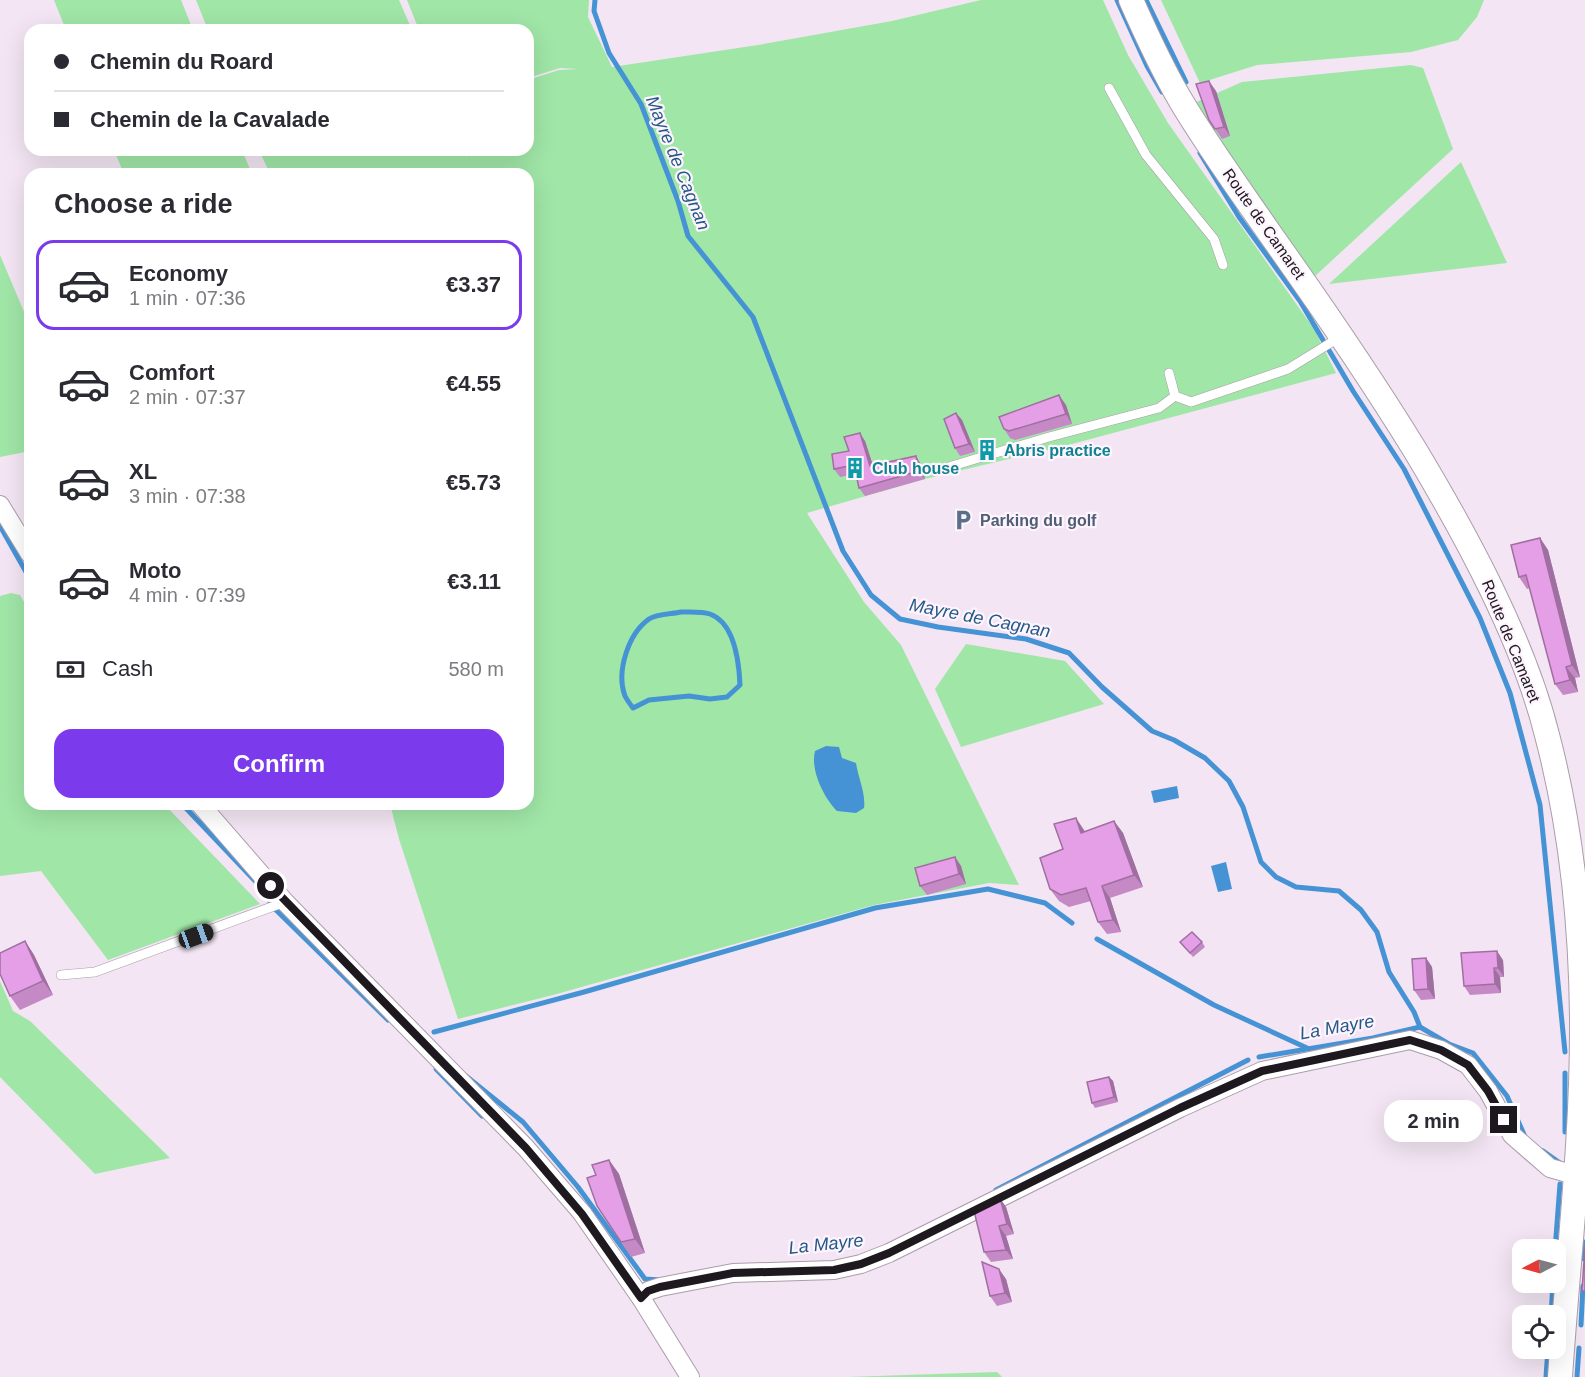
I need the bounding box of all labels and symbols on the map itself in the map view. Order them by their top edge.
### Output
water label: Mayre de Cagnan [642,93,714,233]
street label: Route de Camaret [1220,166,1309,283]
building icon: Abris practice [975,438,999,462]
place label: Abris practice [1004,442,1111,459]
building icon: Club house [843,456,867,480]
place label: Club house [872,460,959,477]
parking icon: Parking du golf [951,508,975,532]
place label: Parking du golf [980,512,1097,529]
street label: Route de Camaret [1479,577,1544,705]
water label: Mayre de Cagnan [908,595,1052,641]
route start [257,872,284,899]
car [176,921,216,951]
water label: La Mayre [1298,1011,1376,1043]
callout: 2 min [1384,1099,1483,1141]
route end [1490,1106,1517,1133]
water label: La Mayre [788,1230,864,1258]
north arrow [1512,1239,1566,1293]

